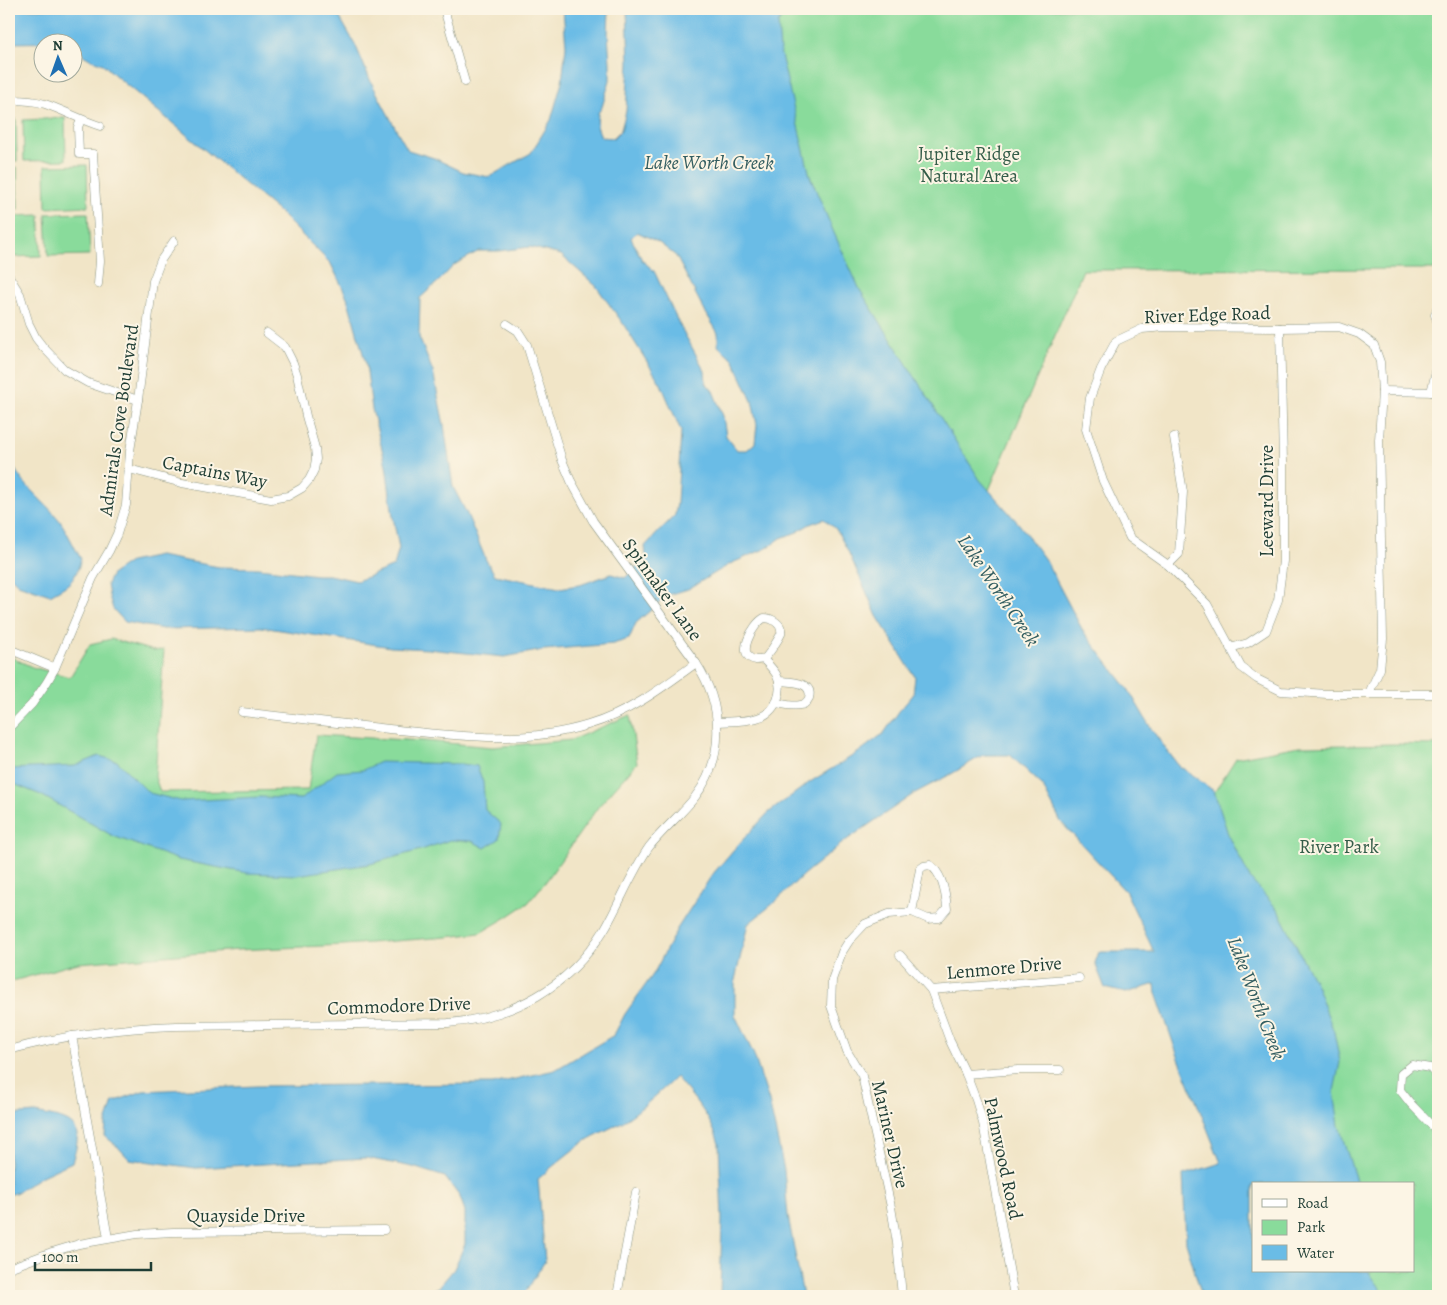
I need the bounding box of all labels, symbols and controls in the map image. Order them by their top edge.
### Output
north arrow [32,32,82,82]
text: N [52,36,63,55]
park label: Jupiter Ridge Natural Area [918,141,1020,189]
water label: Lake Worth Creek [644,149,774,176]
street label: River Edge Road [1143,300,1272,330]
street label: Admirals Cove Boulevard [93,322,145,519]
street label: Leeward Drive [1254,445,1280,557]
street label: Captains Way [160,449,270,495]
water label: Lake Worth Creek [951,529,1046,652]
street label: Spinnaker Lane [616,533,708,646]
park label: River Park [1299,834,1380,860]
water label: Lake Worth Creek [1221,933,1292,1064]
street label: Lenmore Drive [945,950,1063,986]
street label: Commodore Drive [327,990,471,1021]
street label: Mariner Drive [865,1078,915,1191]
street label: Palmwood Road [977,1095,1029,1223]
legend [1252,1182,1414,1272]
text: Road [1297,1193,1329,1213]
street label: Quayside Drive [187,1203,305,1229]
text: Park [1297,1217,1326,1237]
scale bar [35,1240,151,1272]
text: Water [1296,1243,1334,1263]
text: 100 m [42,1247,79,1267]

